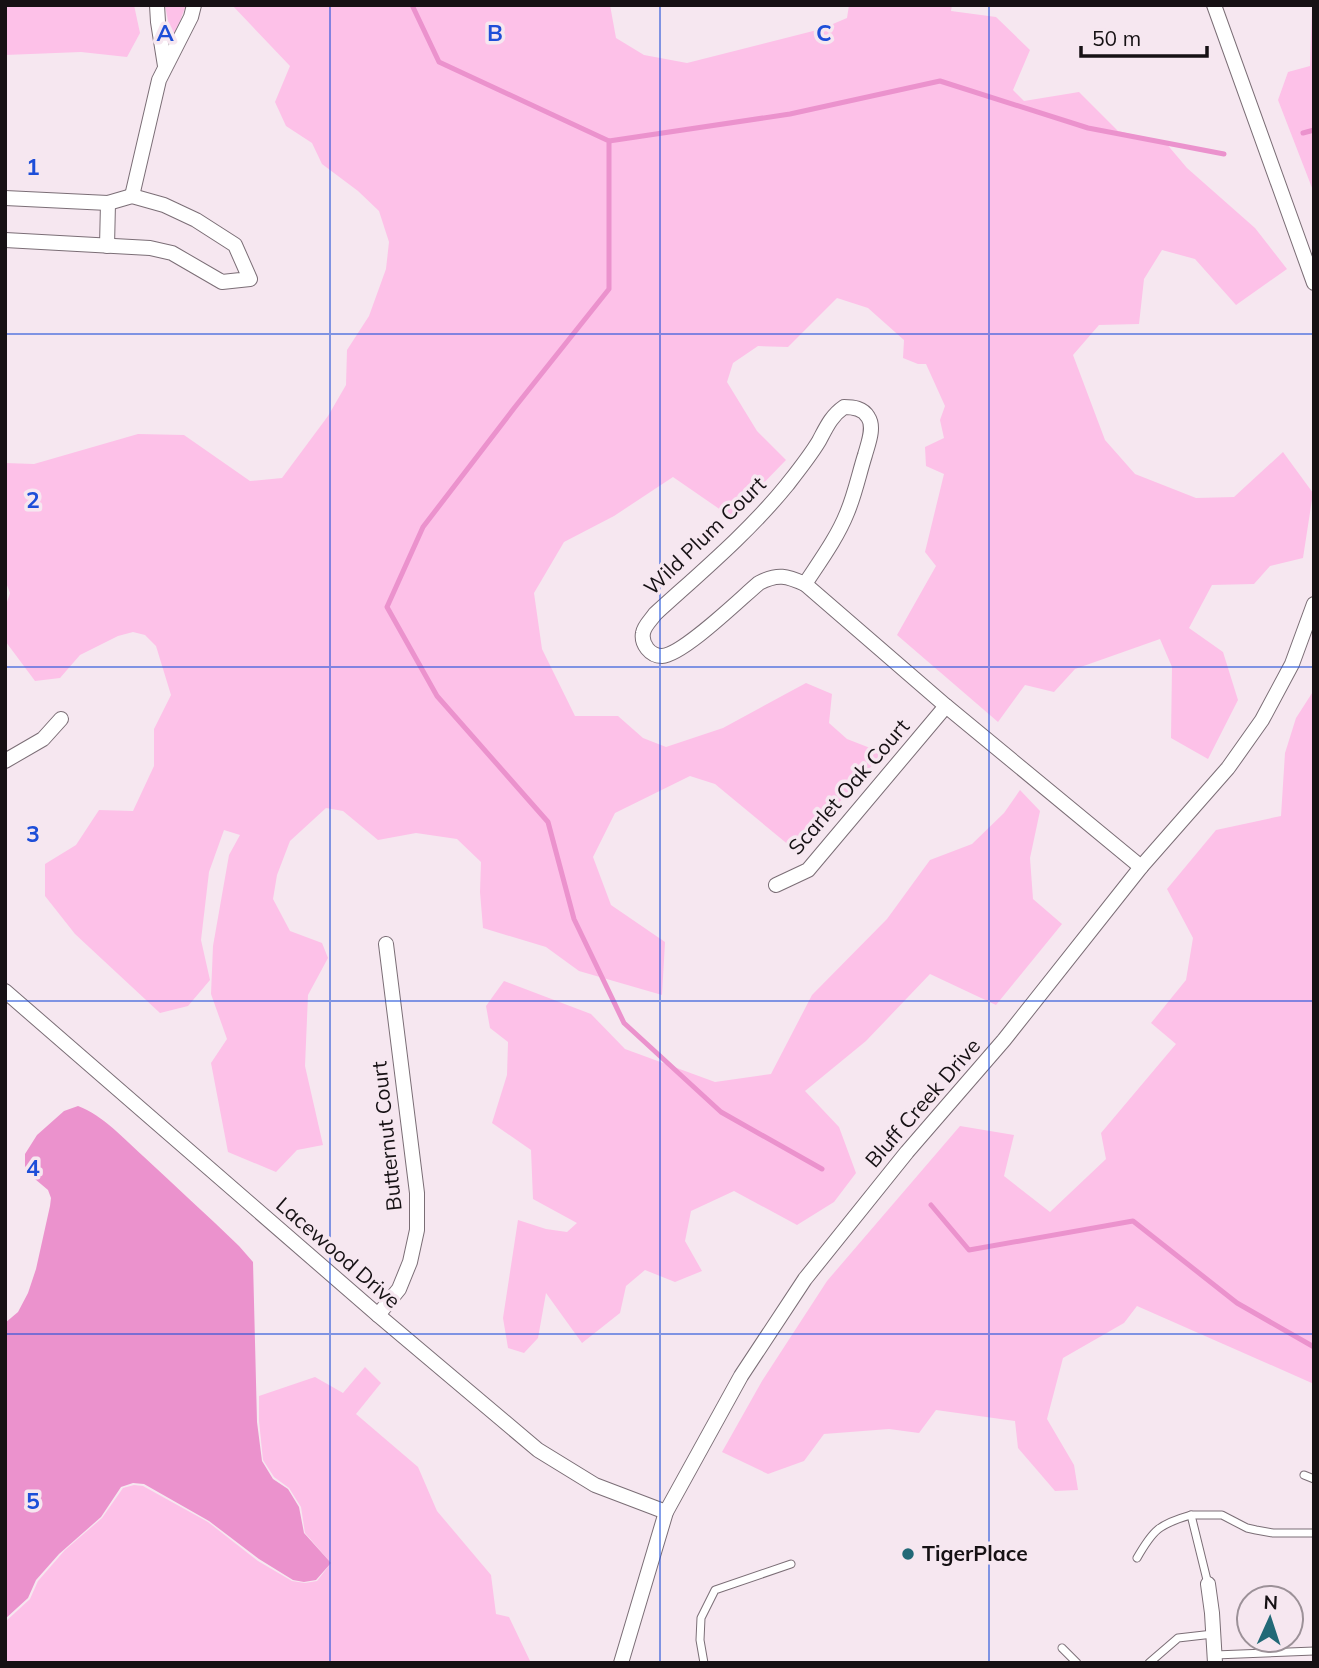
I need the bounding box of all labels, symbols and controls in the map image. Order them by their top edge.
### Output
scale bar [1081,14,1207,58]
text: A [156,18,174,47]
text: B [487,18,503,47]
text: C [816,18,832,47]
text: 50 m [1092,25,1141,51]
text: 1 [26,152,40,181]
street label: Wild Plum Court [638,471,771,600]
text: 2 [26,485,40,514]
street label: Scarlet Oak Court [782,713,914,859]
text: 3 [26,819,40,848]
street label: Bluff Creek Drive [859,1033,985,1172]
street label: Butternut Court [365,1060,407,1212]
text: 4 [26,1153,40,1182]
street label: Lacewood Drive [271,1191,406,1313]
text: 5 [26,1486,40,1515]
place label: TigerPlace [922,1540,1028,1566]
marker: TigerPlace [900,1546,916,1562]
north arrow [1235,1584,1305,1654]
text: N [1263,1590,1279,1614]

